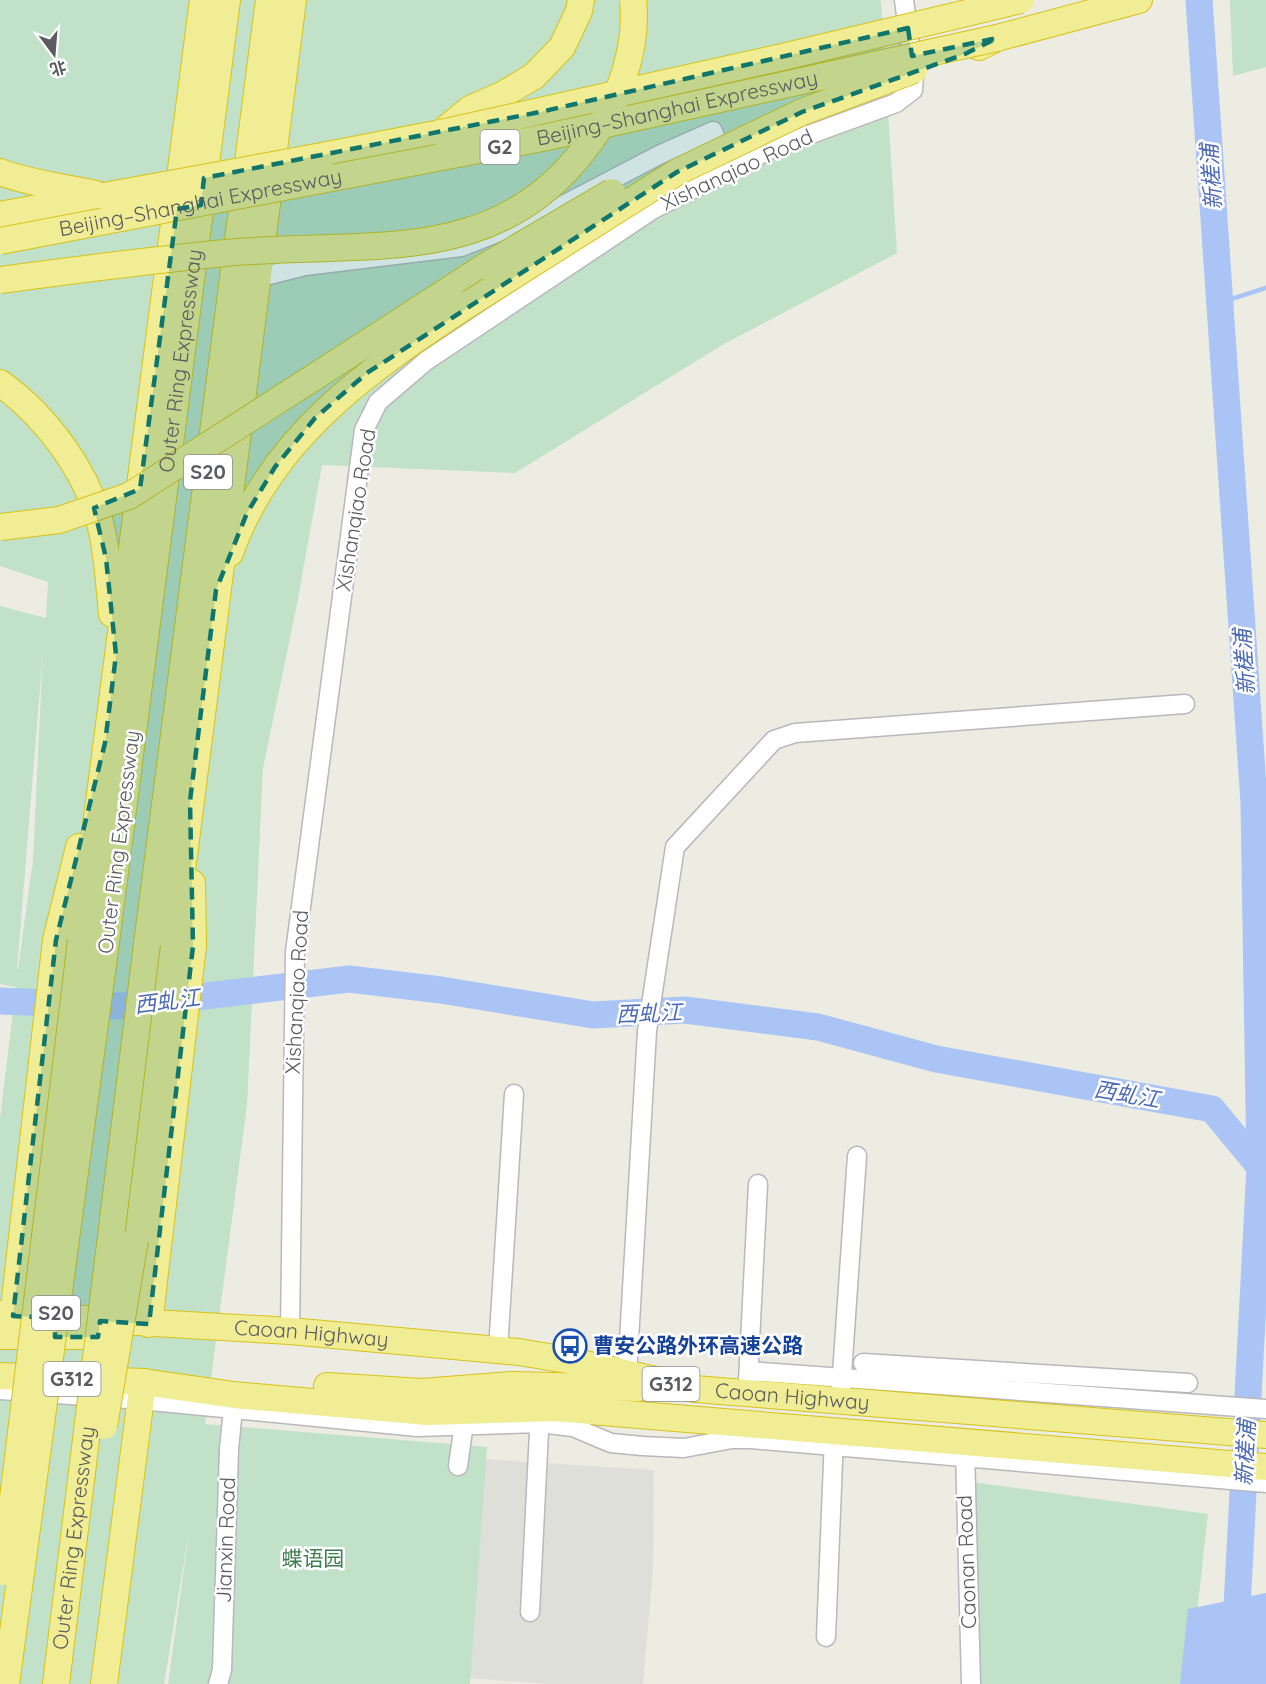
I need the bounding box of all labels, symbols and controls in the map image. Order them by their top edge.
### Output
north arrow [24,24,84,84]
text: 北 [48,57,69,80]
street label: Beijing–Shanghai Expressway [534,64,820,151]
street label: Xishanqiao Road [657,123,817,216]
road number: G2 [480,130,520,164]
water label: 新槎浦 [1195,140,1227,211]
street label: Beijing–Shanghai Expressway [57,162,344,242]
street label: Outer Ring Expressway [152,247,207,474]
street label: Xishanqiao Road [329,427,381,593]
road number: S20 [184,455,232,489]
water label: 新槎浦 [1228,625,1260,696]
street label: Outer Ring Expressway [91,729,145,955]
street label: Xishanqiao Road [279,909,313,1075]
water label: 西虬江 [133,983,203,1019]
water label: 西虬江 [616,998,684,1028]
water label: 西虬江 [1092,1074,1164,1114]
road number: S20 [32,1296,80,1330]
street label: Caoan Highway [233,1314,390,1352]
bus stop icon: 曹安公路外环高速公路 [552,1328,588,1364]
place label: 曹安公路外环高速公路 [593,1332,803,1358]
road number: G312 [44,1362,100,1396]
road number: G312 [642,1367,700,1401]
street label: Caoan Highway [714,1377,871,1415]
water label: 新槎浦 [1229,1416,1261,1487]
street label: Outer Ring Expressway [46,1425,100,1651]
street label: Jianxin Road [210,1477,240,1603]
street label: Caonan Road [951,1495,981,1629]
park label: 蝶语园 [282,1545,345,1571]

